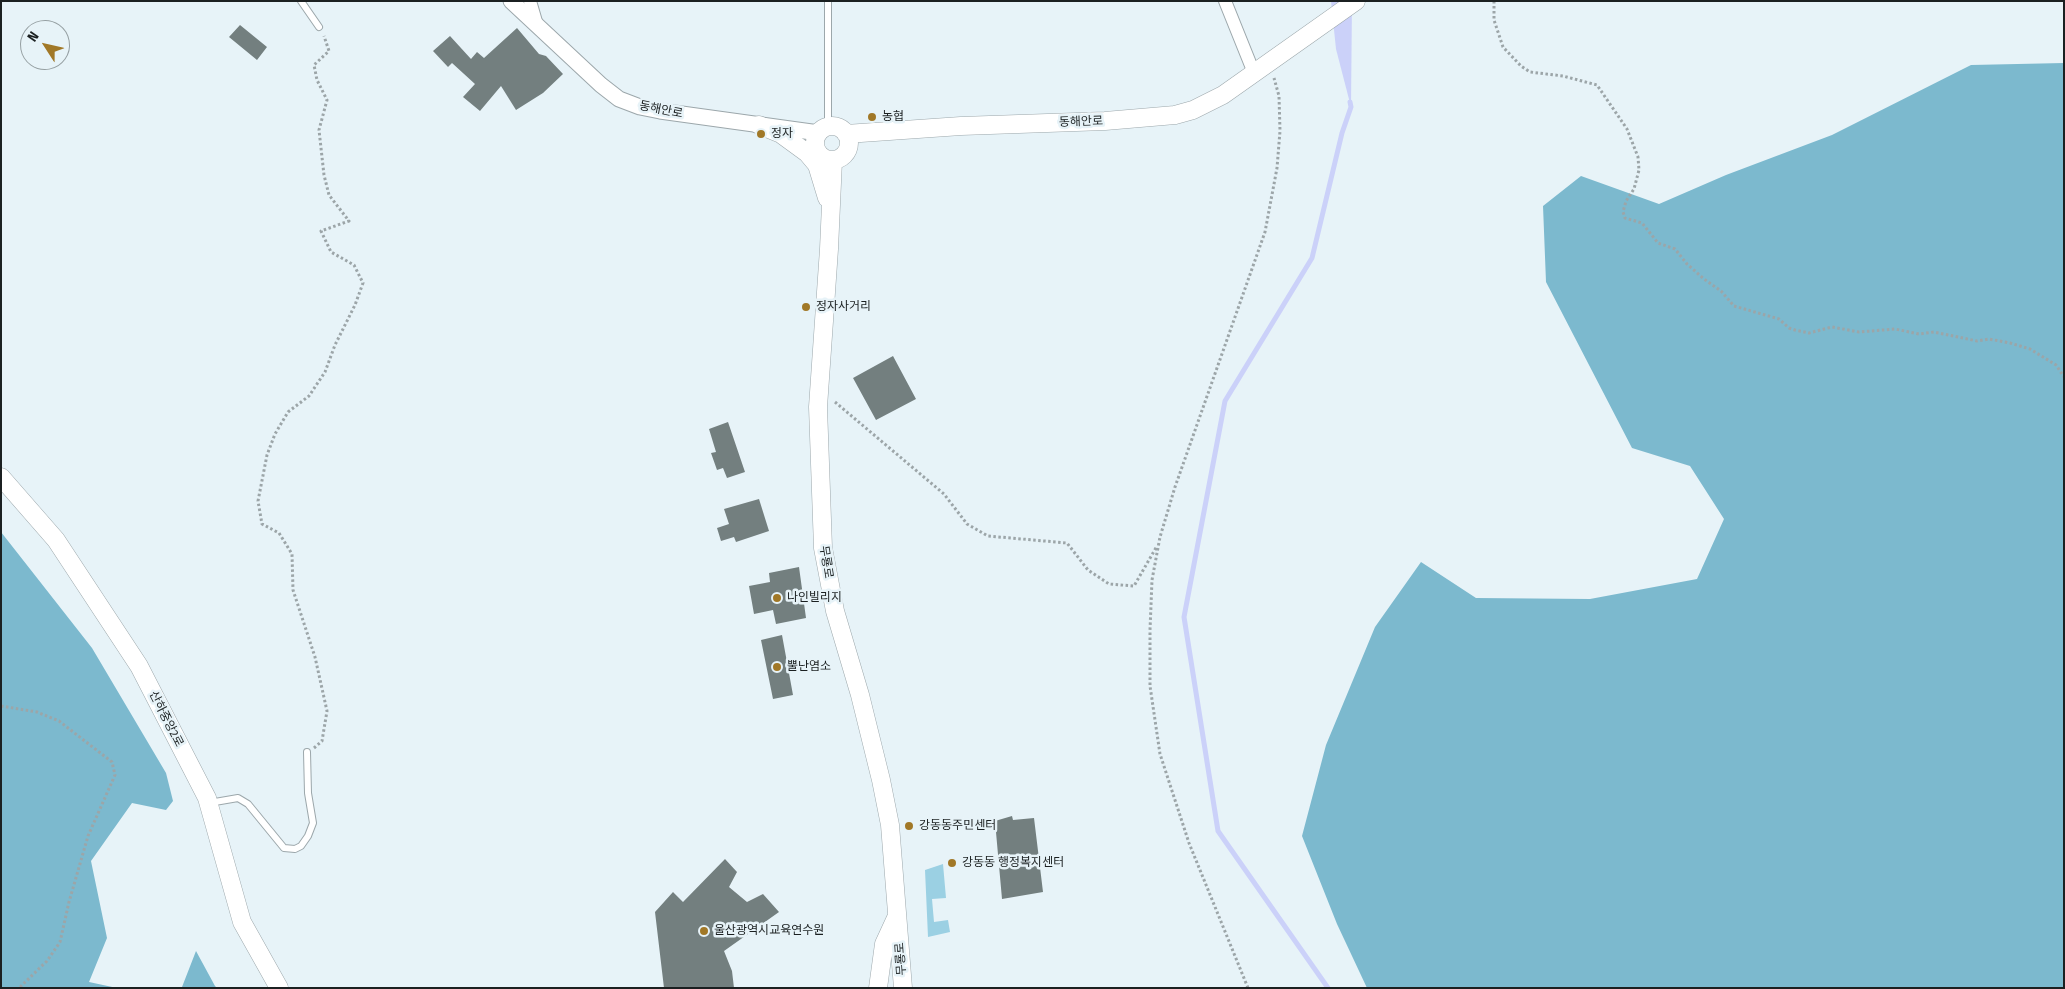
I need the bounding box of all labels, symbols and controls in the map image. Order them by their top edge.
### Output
north arrow [20,20,70,70]
text: N [24,28,42,45]
street label: 동해안로 [638,99,684,121]
place label: 농협 [882,110,904,124]
marker: 농협 [866,111,878,123]
street label: 동해안로 [1059,114,1103,130]
place label: 정자 [771,127,793,141]
marker: 정자 [755,128,767,140]
place label: 정자사거리 [816,300,871,314]
marker: 정자사거리 [800,301,812,313]
street label: 무룡로 [816,545,836,579]
place label: 나인빌리지 [787,591,842,605]
marker: 나인빌리지 [771,592,783,604]
place label: 뿔난염소 [787,660,831,674]
marker: 뿔난염소 [771,661,783,673]
street label: 산하중앙2로 [146,689,186,749]
place label: 강동동주민센터 [919,819,996,833]
marker: 강동동주민센터 [903,820,915,832]
place label: 강동동 행정복지센터 [962,856,1064,870]
marker: 강동동 행정복지센터 [946,857,958,869]
place label: 울산광역시교육연수원 [714,924,824,938]
marker: 울산광역시교육연수원 [698,925,710,937]
street label: 무룡로 [893,942,909,976]

